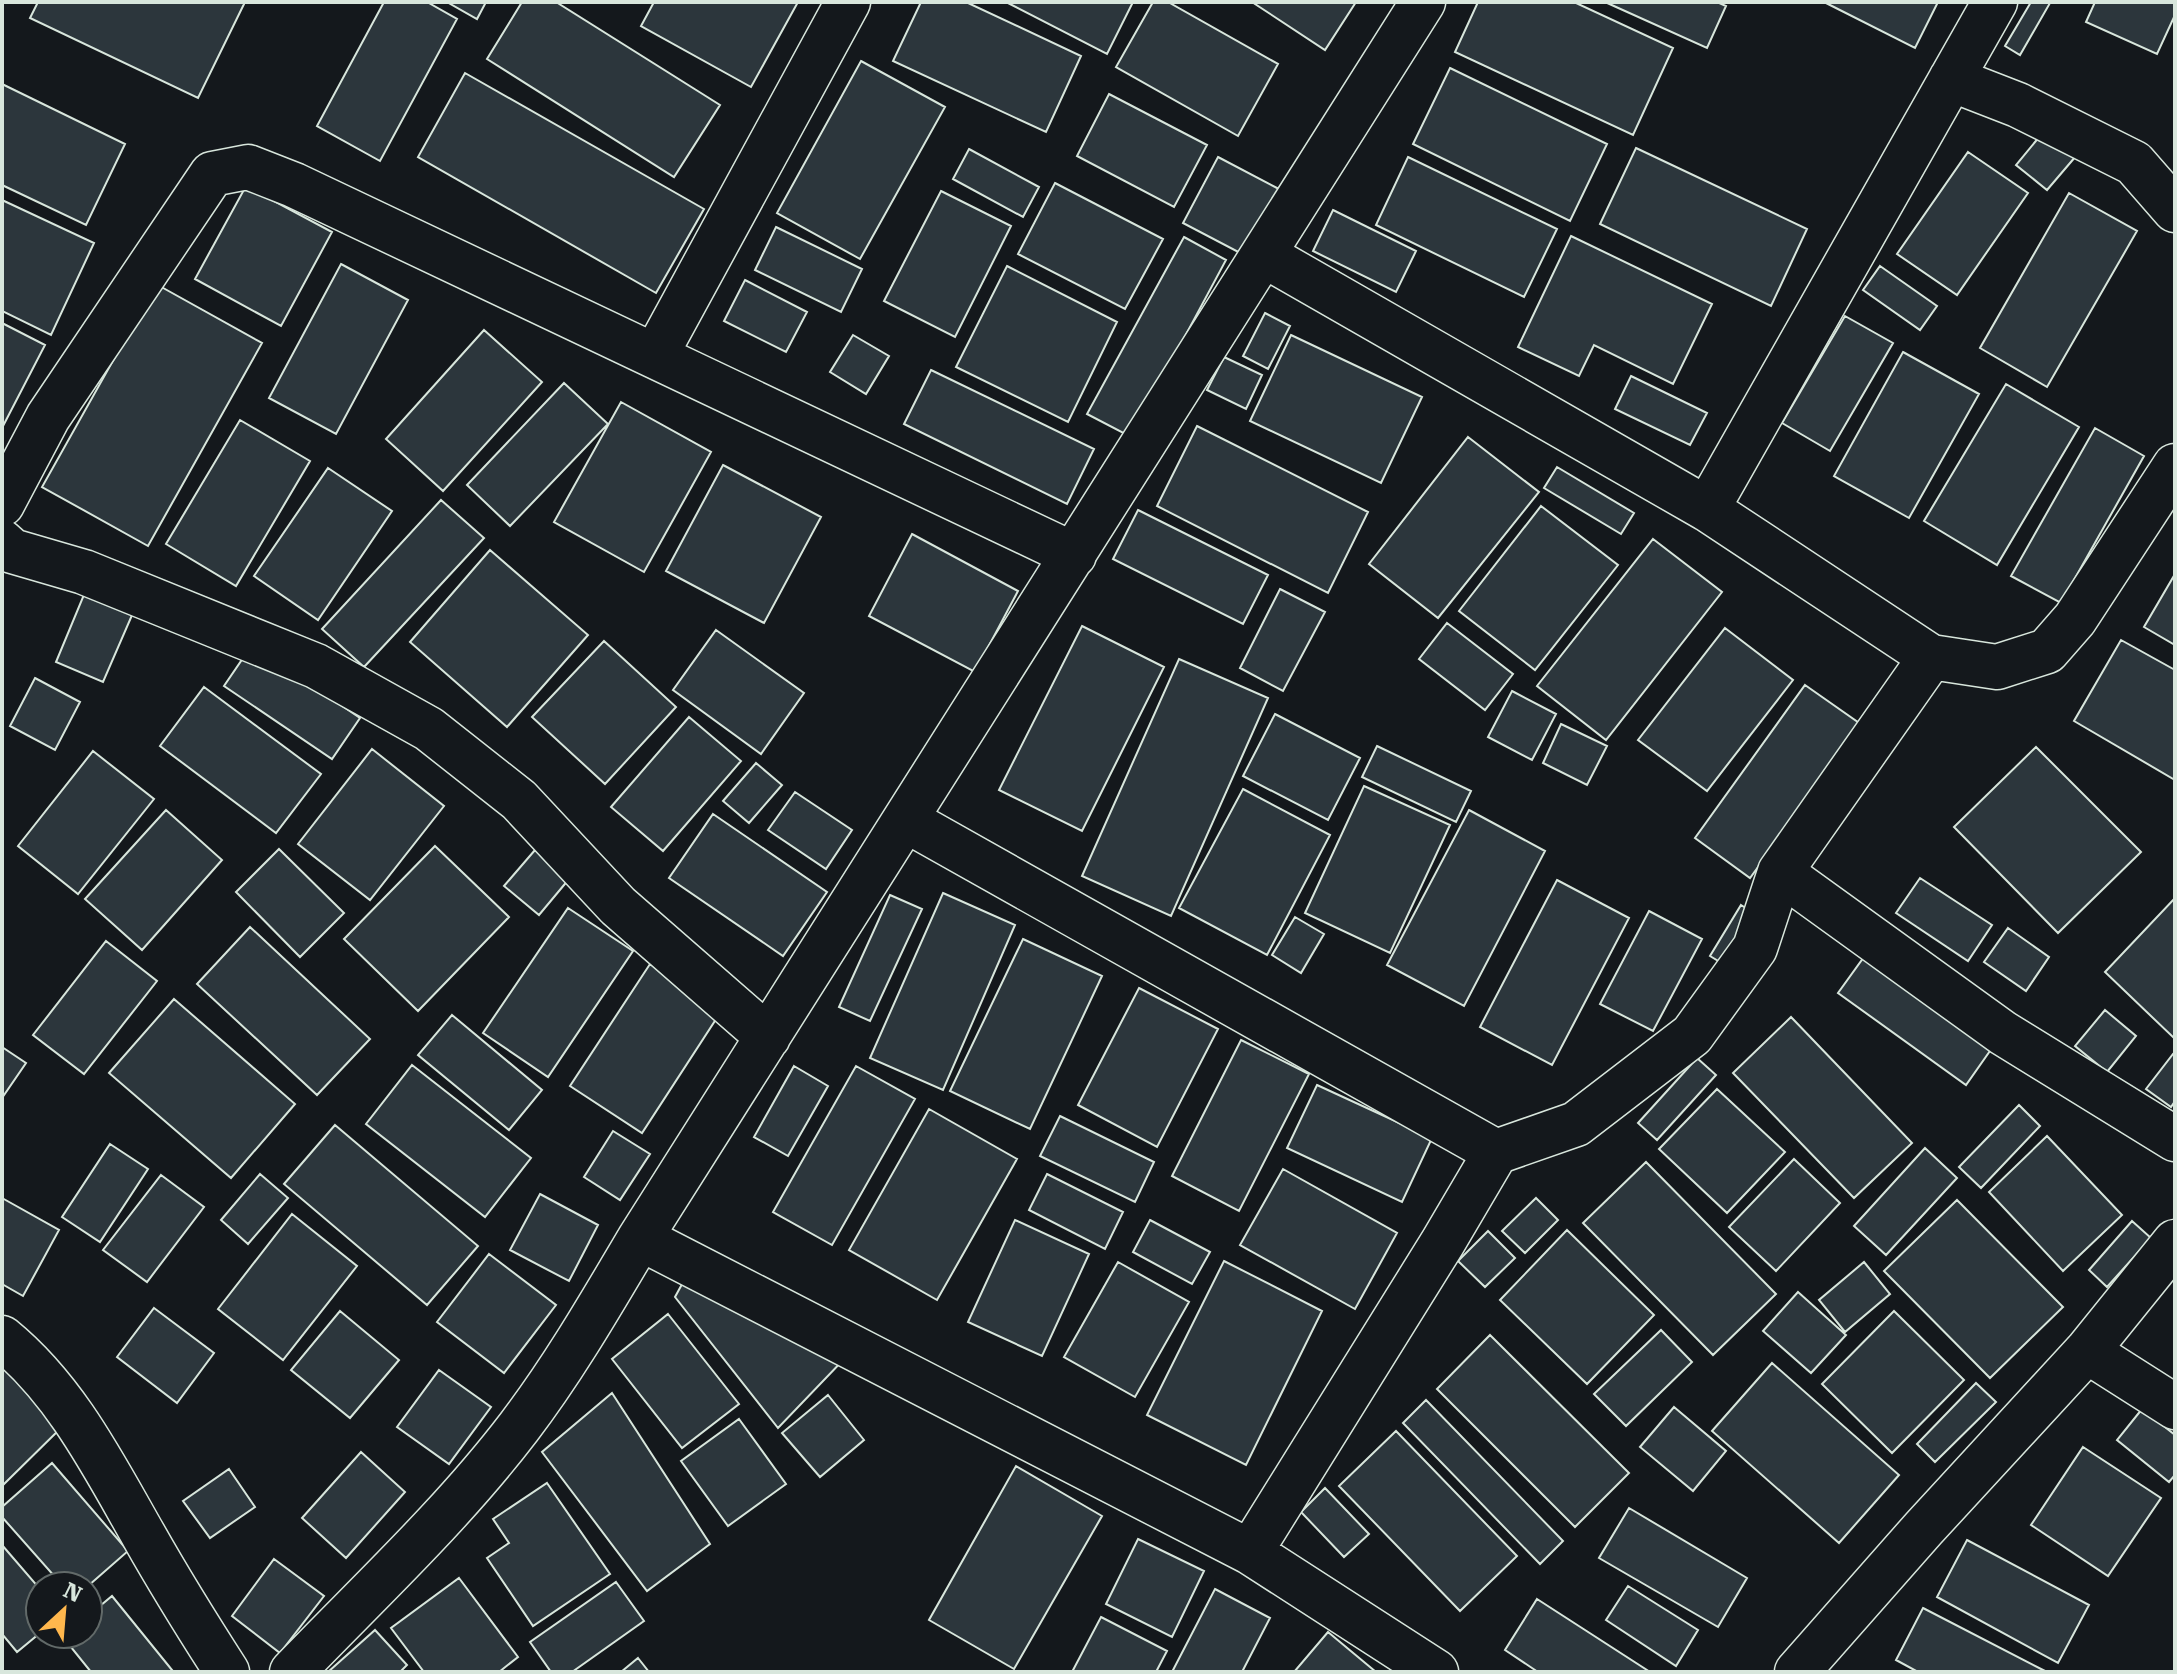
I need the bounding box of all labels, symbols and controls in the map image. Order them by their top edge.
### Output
north arrow [24,1570,104,1650]
text: N [59,1578,86,1607]

